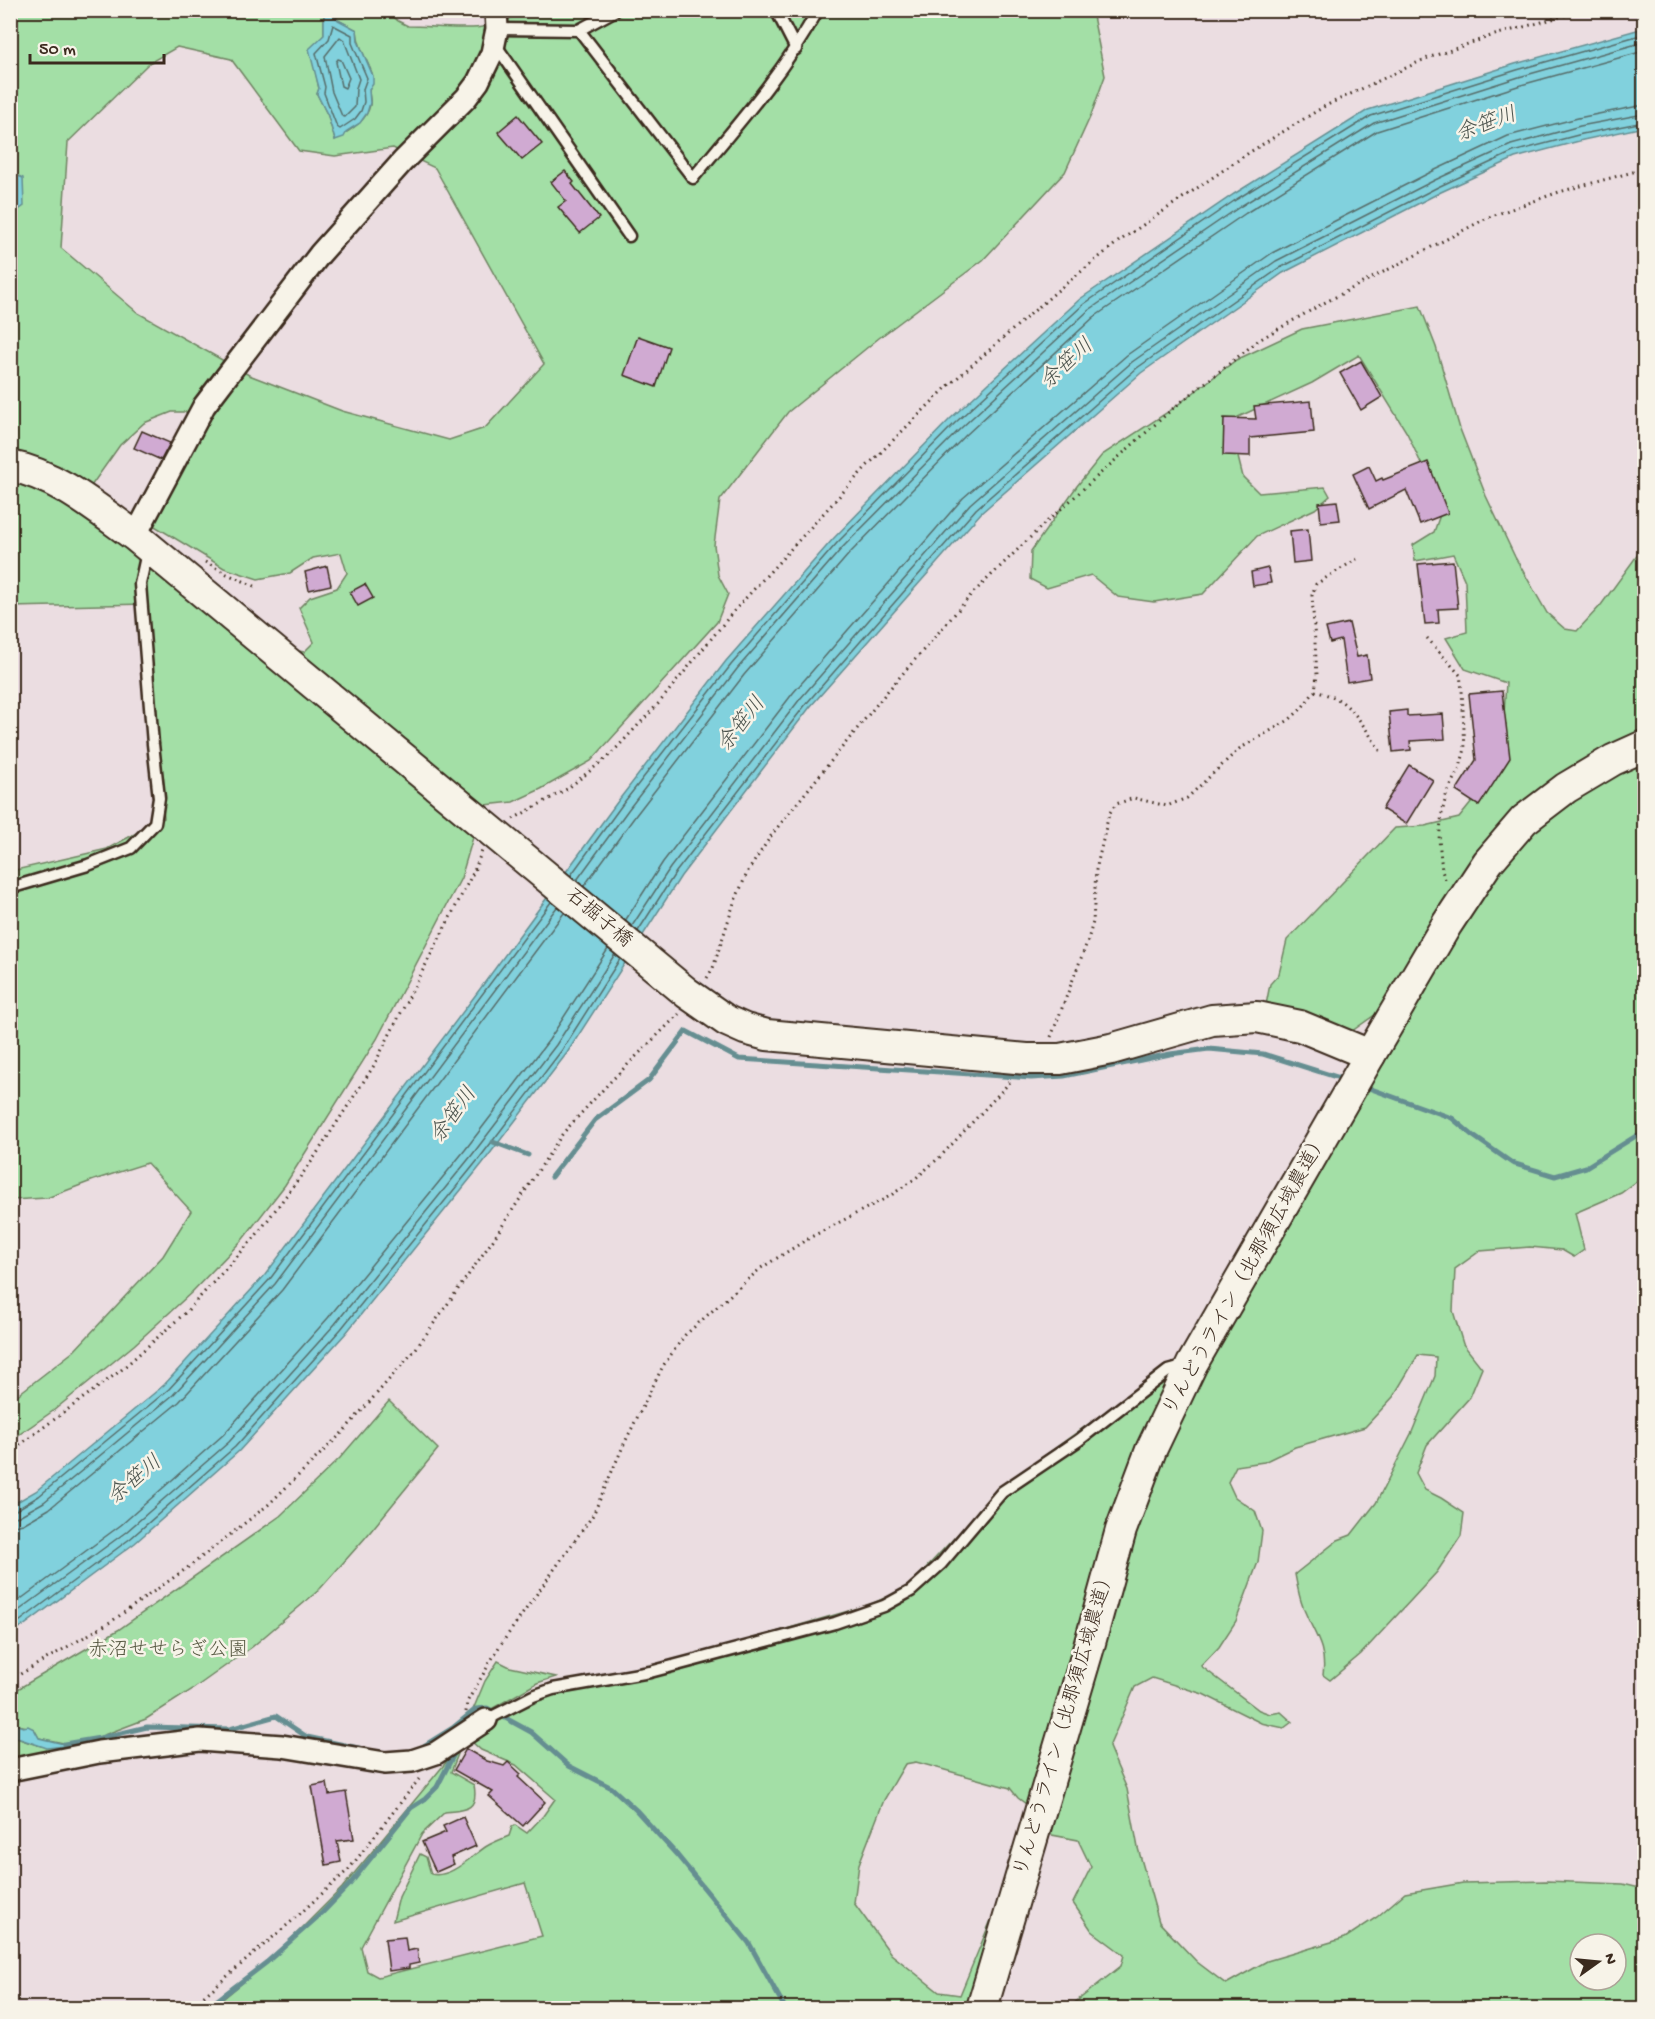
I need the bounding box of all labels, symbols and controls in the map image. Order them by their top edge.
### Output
scale bar [30,27,164,65]
text: 50 m [39,40,76,61]
water label: 余笹川 [1452,102,1521,149]
water label: 余笹川 [1035,333,1100,395]
water label: 余笹川 [712,691,772,758]
street label: 石掘子橋 [560,884,637,954]
water label: 余笹川 [425,1082,484,1149]
street label: りんどうライン（北那須広域農道） [1158,1129,1335,1420]
water label: 余笹川 [103,1450,168,1511]
street label: りんどうライン（北那須広域農道） [1009,1566,1121,1880]
park label: 赤沼せせらぎ公園 [88,1638,248,1663]
north arrow [1568,1932,1628,1992]
text: N [1599,1952,1620,1967]

